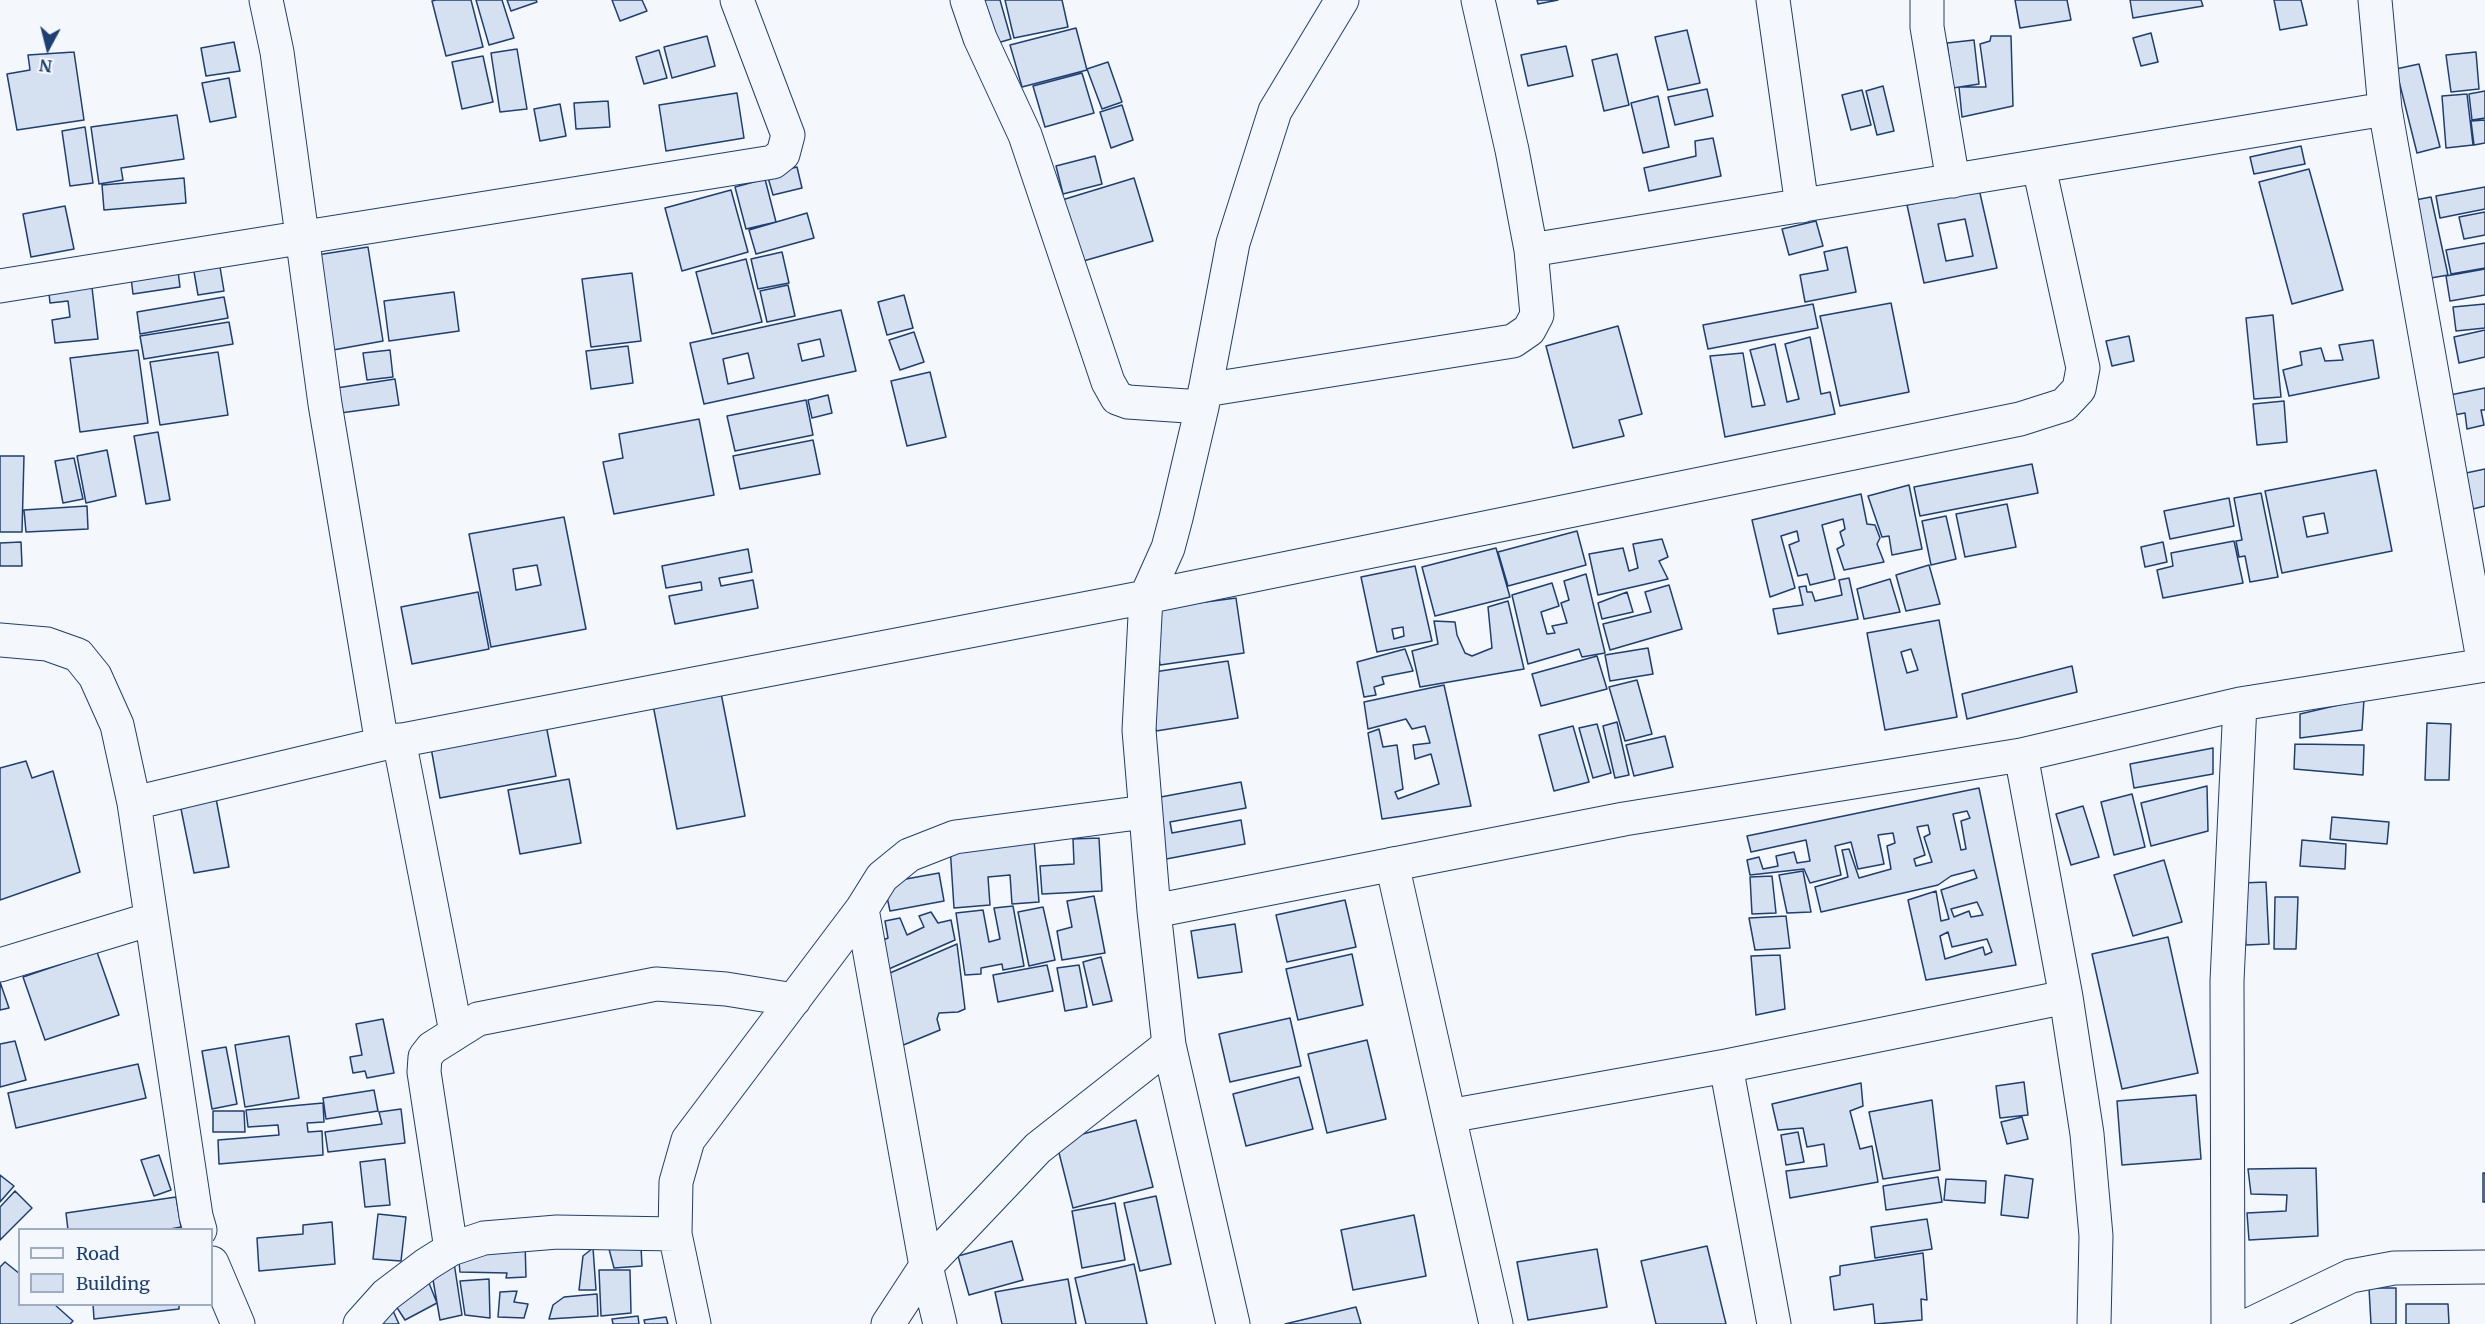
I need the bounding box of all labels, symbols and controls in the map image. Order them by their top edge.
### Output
north arrow [18,18,78,78]
text: N [38,55,53,77]
legend [18,1228,213,1306]
text: Road [76,1242,120,1265]
text: Building [76,1272,150,1295]

